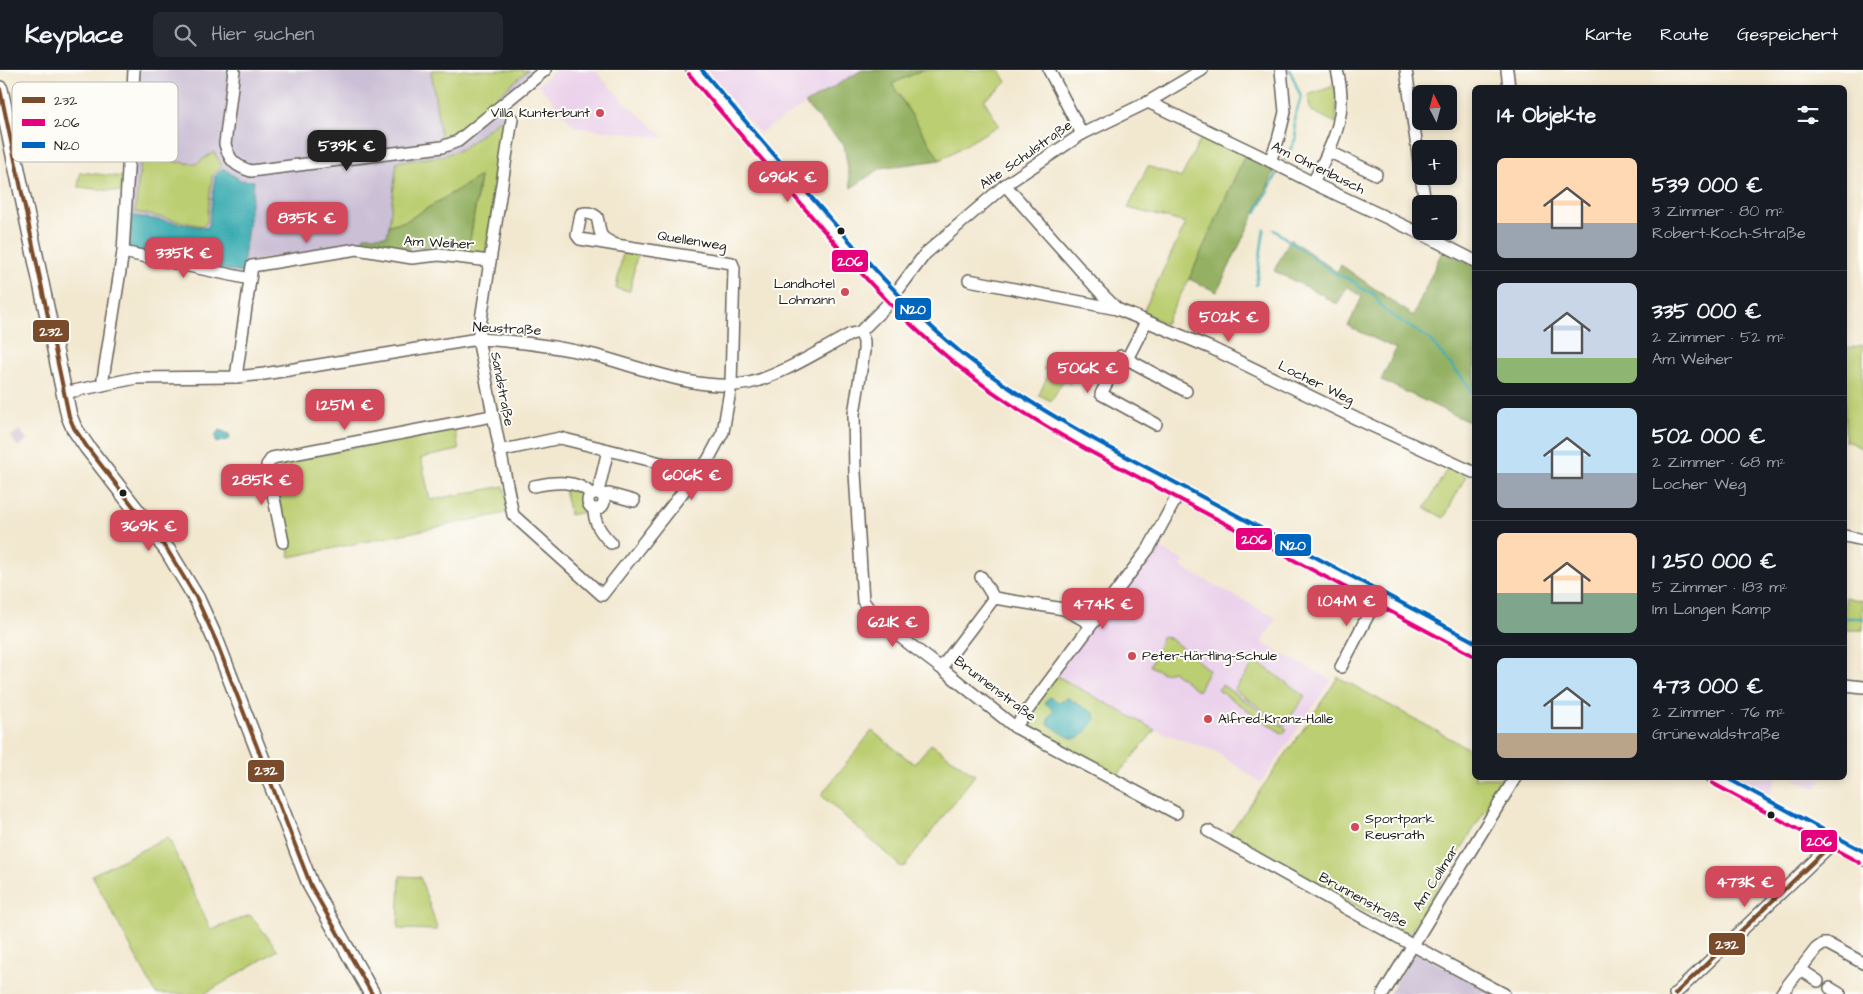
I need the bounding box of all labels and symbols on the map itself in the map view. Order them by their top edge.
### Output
legend [12,82,178,162]
north arrow [1412,85,1458,130]
text: 232 [54,91,77,111]
place label: Villa Kunterbunt [491,103,590,123]
marker: Villa Kunterbunt [594,107,606,119]
text: 206 [54,113,80,133]
street label: Alte Schulstraße [976,115,1077,195]
pin: 539K € [306,129,388,172]
text: N20 [54,136,80,156]
street label: Am Ohrenbusch [1268,137,1368,199]
pin: 696K € [747,160,829,203]
pin: 835K € [266,202,348,244]
street label: Quellenweg [656,226,728,256]
unlabelled marker [836,226,846,236]
street label: Am Weiher [403,231,475,255]
pin: 335K € [143,236,225,279]
line badge: 206 [831,249,869,273]
text: 206 [836,252,863,272]
place label: Landhotel Lohmann [774,274,835,310]
marker: Landhotel Lohmann [839,286,851,298]
line badge: N20 [894,297,932,321]
text: N20 [900,300,926,320]
pin: 502K € [1188,300,1270,343]
street label: Neustraße [472,317,542,341]
line badge: 232 [32,319,70,343]
text: 232 [38,322,64,342]
street label: Sandstraße [485,350,519,428]
pin: 506K € [1047,352,1129,394]
street label: Locher Weg [1275,356,1357,410]
pin: 1.25M € [299,388,391,431]
pin: 606K € [651,458,733,501]
pin: 285K € [221,464,303,506]
unlabelled marker [118,488,128,498]
pin: 369K € [108,510,190,552]
line badge: 206 [1235,527,1273,551]
text: 206 [1240,530,1267,550]
line badge: N20 [1274,533,1312,557]
text: N20 [1280,536,1306,556]
pin: 1.04M € [1301,584,1393,627]
pin: 474K € [1062,588,1144,630]
pin: 621K € [852,606,934,648]
place label: Peter-Härtling-Schule [1142,646,1278,666]
marker: Peter-Härtling-Schule [1126,650,1138,662]
street label: Brunnenstraße [950,651,1041,727]
place label: Alfred-Kranz-Halle [1218,709,1334,729]
marker: Alfred-Kranz-Halle [1202,713,1214,725]
line badge: 232 [247,759,285,783]
text: 232 [253,761,279,781]
place label: Sportpark Reusrath [1365,809,1435,845]
unlabelled marker [1766,810,1776,820]
marker: Sportpark Reusrath [1349,821,1361,833]
line badge: 206 [1800,829,1838,853]
text: 206 [1805,832,1832,852]
street label: Am Collmar [1408,841,1464,914]
pin: 473K € [1704,866,1786,908]
street label: Brunnenstraße [1315,867,1411,933]
line badge: 232 [1708,932,1746,956]
text: 232 [1714,935,1740,955]

